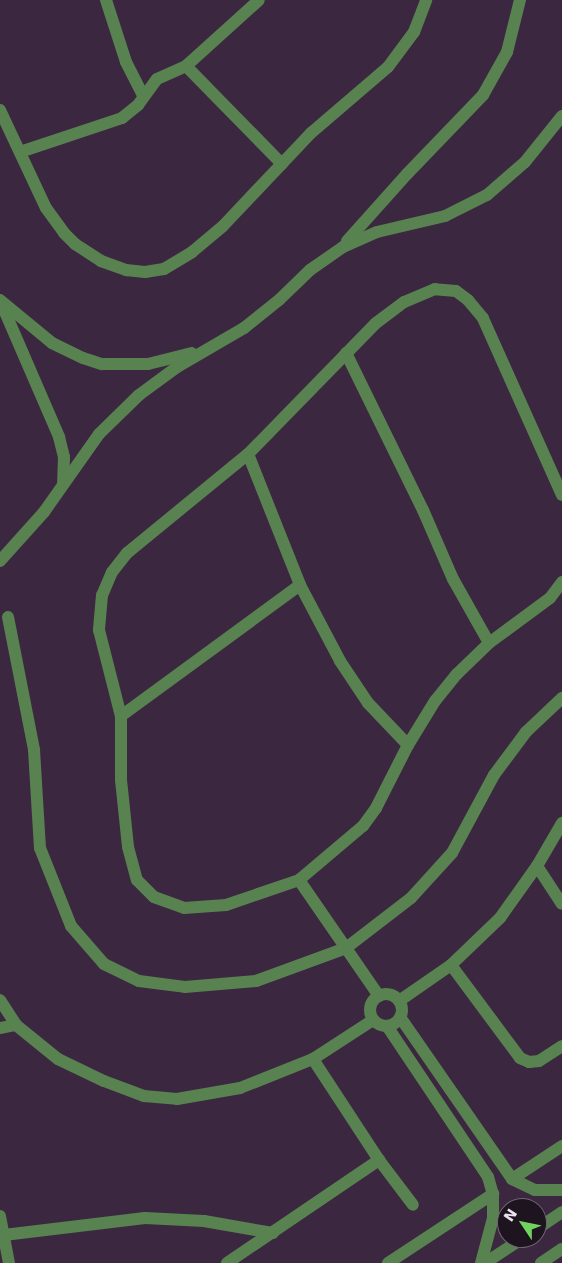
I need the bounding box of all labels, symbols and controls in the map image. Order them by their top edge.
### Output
north arrow [497,1198,547,1248]
text: N [500,1206,520,1225]

